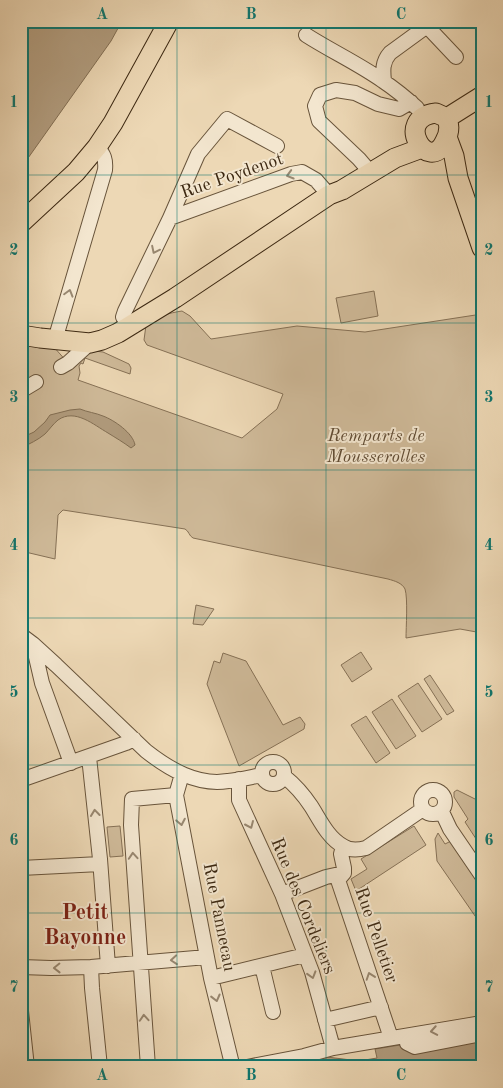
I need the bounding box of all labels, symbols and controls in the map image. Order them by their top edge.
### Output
text: A [96,7,108,23]
text: B [245,7,257,23]
text: C [396,7,406,23]
text: 1 [9,95,19,111]
text: 1 [484,95,494,111]
street label: Rue Poydenot [178,150,286,202]
one-way arrow [286,170,295,180]
text: 2 [9,243,19,259]
text: 2 [484,243,494,259]
one-way arrow [151,245,161,254]
one-way arrow [64,289,74,297]
text: 3 [9,390,19,406]
text: 3 [484,390,494,406]
park label: Remparts de Mousserolles [326,427,426,466]
text: 4 [9,538,19,554]
text: 4 [484,538,494,554]
text: 5 [9,685,19,701]
text: 5 [484,685,494,701]
one-way arrow [90,808,101,816]
one-way arrow [175,817,186,826]
one-way arrow [244,820,255,829]
text: 6 [9,833,19,849]
text: 6 [484,833,494,849]
street label: Rue des Cordeliers [267,835,339,977]
one-way arrow [128,852,139,860]
street label: Rue Pannecau [200,861,238,973]
street label: Rue Pelletier [351,885,401,986]
district label: Petit Bayonne [44,902,126,949]
one-way arrow [169,954,177,965]
one-way arrow [52,963,60,973]
one-way arrow [307,970,317,979]
one-way arrow [366,972,376,980]
text: 7 [9,980,19,996]
text: 7 [484,980,494,996]
one-way arrow [210,994,221,1003]
one-way arrow [139,1014,150,1022]
one-way arrow [429,1026,438,1036]
text: A [96,1068,108,1084]
text: B [245,1068,257,1084]
text: C [396,1068,406,1084]

